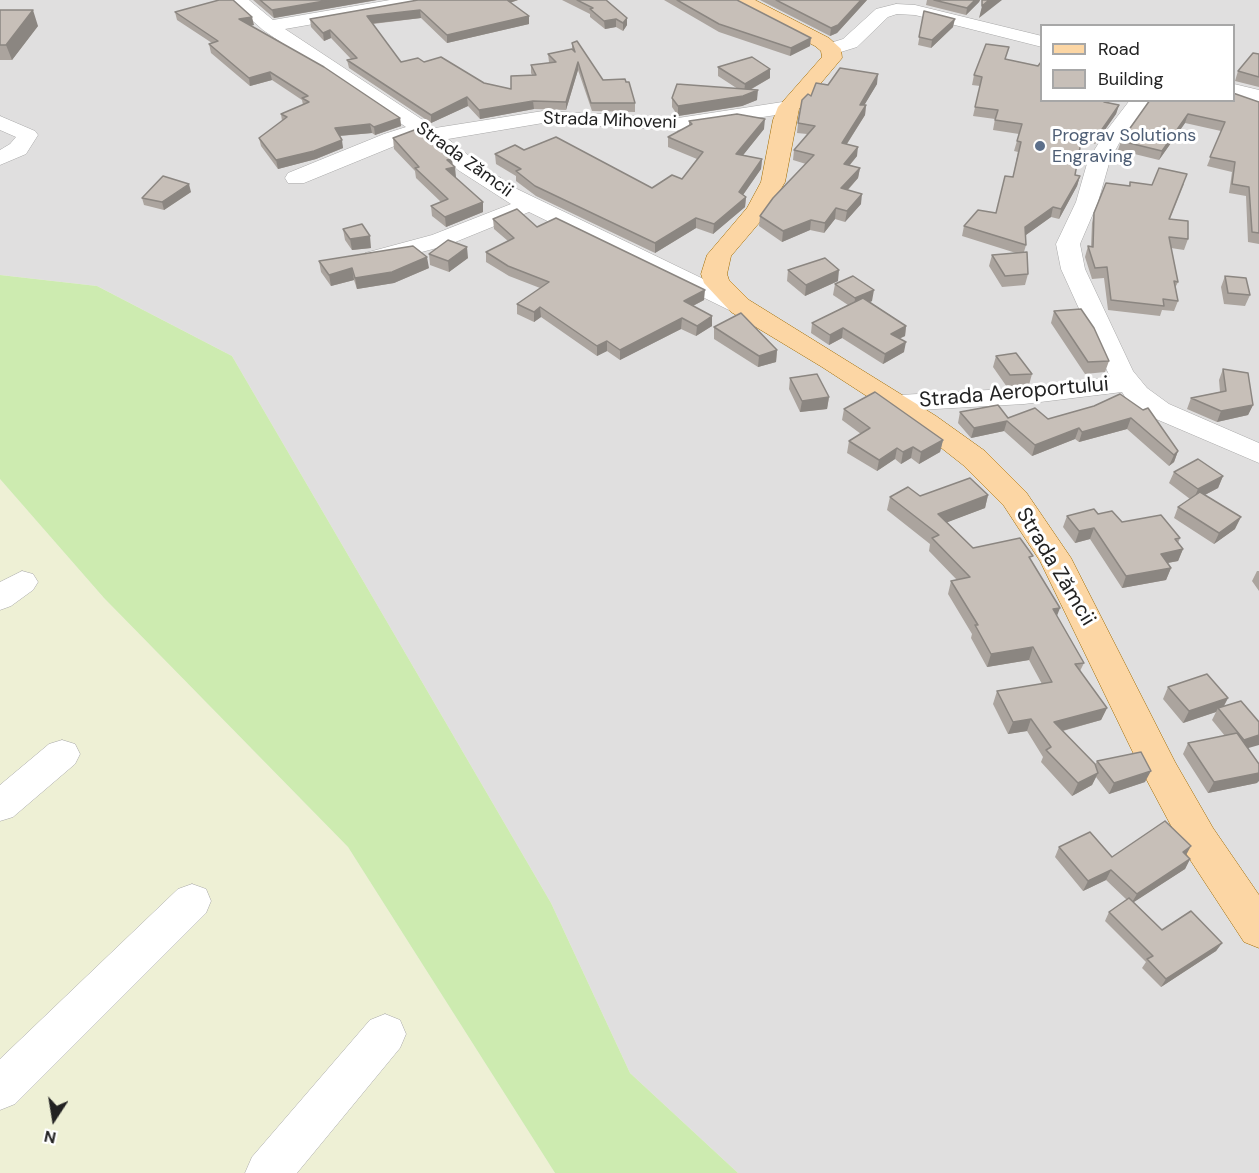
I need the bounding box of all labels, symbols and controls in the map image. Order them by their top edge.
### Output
legend [1040,24,1235,102]
text: Road [1098,37,1140,61]
text: Building [1098,67,1163,91]
street label: Strada Mihoveni [543,108,677,134]
street label: Strada Zămcii [411,118,517,202]
place label: Prograv Solutions Engraving [1052,125,1196,168]
marker: Prograv Solutions Engraving [1033,139,1047,153]
street label: Strada Aeroportului [918,372,1110,414]
street label: Strada Zămcii [1010,503,1100,631]
north arrow [24,1089,84,1149]
text: N [42,1126,58,1149]

